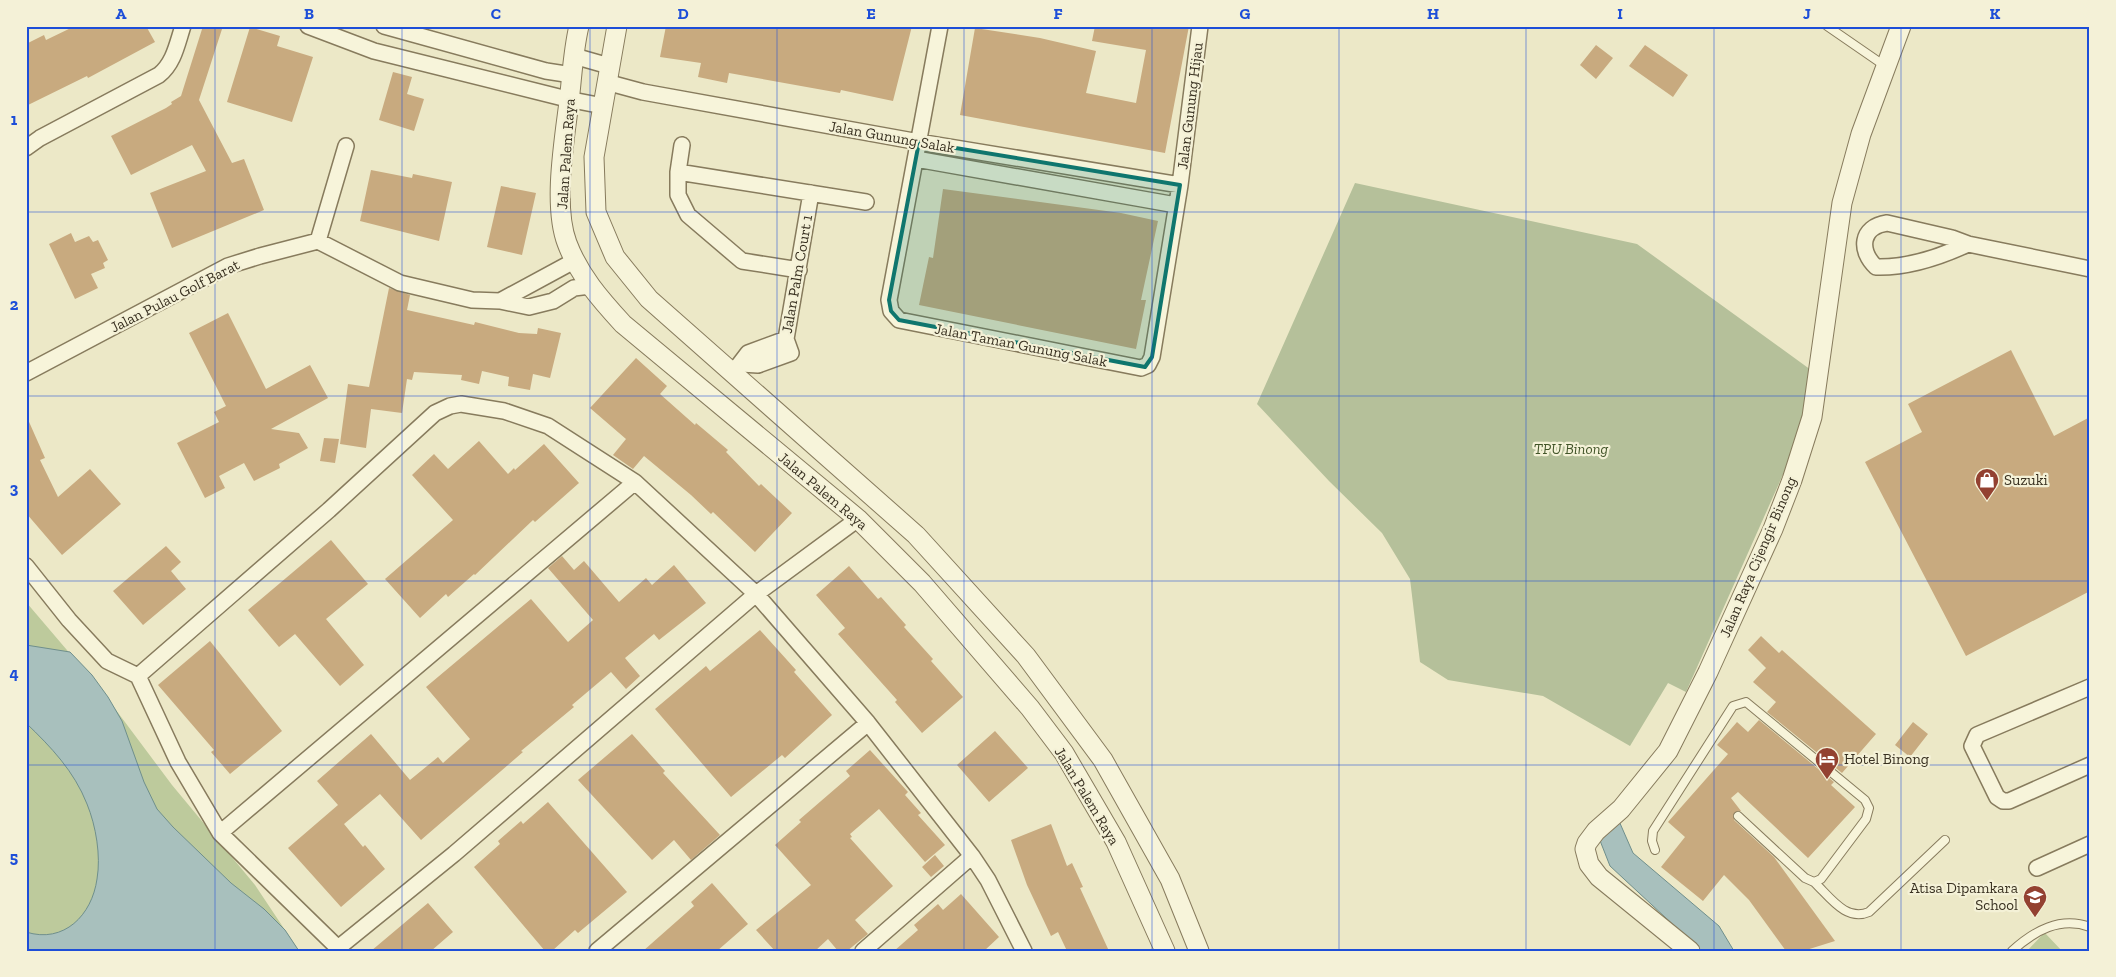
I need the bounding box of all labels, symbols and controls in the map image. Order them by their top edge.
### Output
text: A [116,4,127,23]
text: B [304,4,314,23]
text: C [491,4,501,23]
text: D [677,4,689,23]
text: E [866,4,876,23]
text: F [1053,4,1063,23]
text: G [1240,4,1251,23]
text: H [1427,4,1439,23]
text: I [1617,4,1623,23]
text: J [1803,4,1811,23]
text: K [1990,4,2001,23]
street label: Jalan Gunung Hijau [1173,41,1207,171]
street label: Jalan Palem Raya [553,98,579,210]
text: 1 [11,110,18,129]
street label: Jalan Gunung Salak [828,117,956,157]
street label: Jalan Palm Court 1 [778,213,816,335]
street label: Jalan Pulau Golf Barat [107,255,243,336]
text: 2 [10,295,19,314]
street label: Jalan Taman Gunung Salak [933,319,1109,371]
park label: TPU Binong [1534,440,1608,458]
street label: Jalan Palem Raya [775,448,871,534]
shop icon: Suzuki [1974,467,2000,501]
place label: Suzuki [2004,471,2048,489]
street label: Jalan Raya Cijengir Binong [1716,474,1800,640]
text: 3 [10,479,19,498]
text: 4 [9,664,19,683]
street label: Jalan Palem Raya [1051,744,1123,848]
hotel icon: Hotel Binong [1814,746,1840,780]
place label: Hotel Binong [1844,750,1929,768]
text: 5 [10,848,18,867]
place label: Atisa Dipamkara School [1910,879,2018,914]
school or university icon: Atisa Dipamkara School [2022,884,2048,918]

